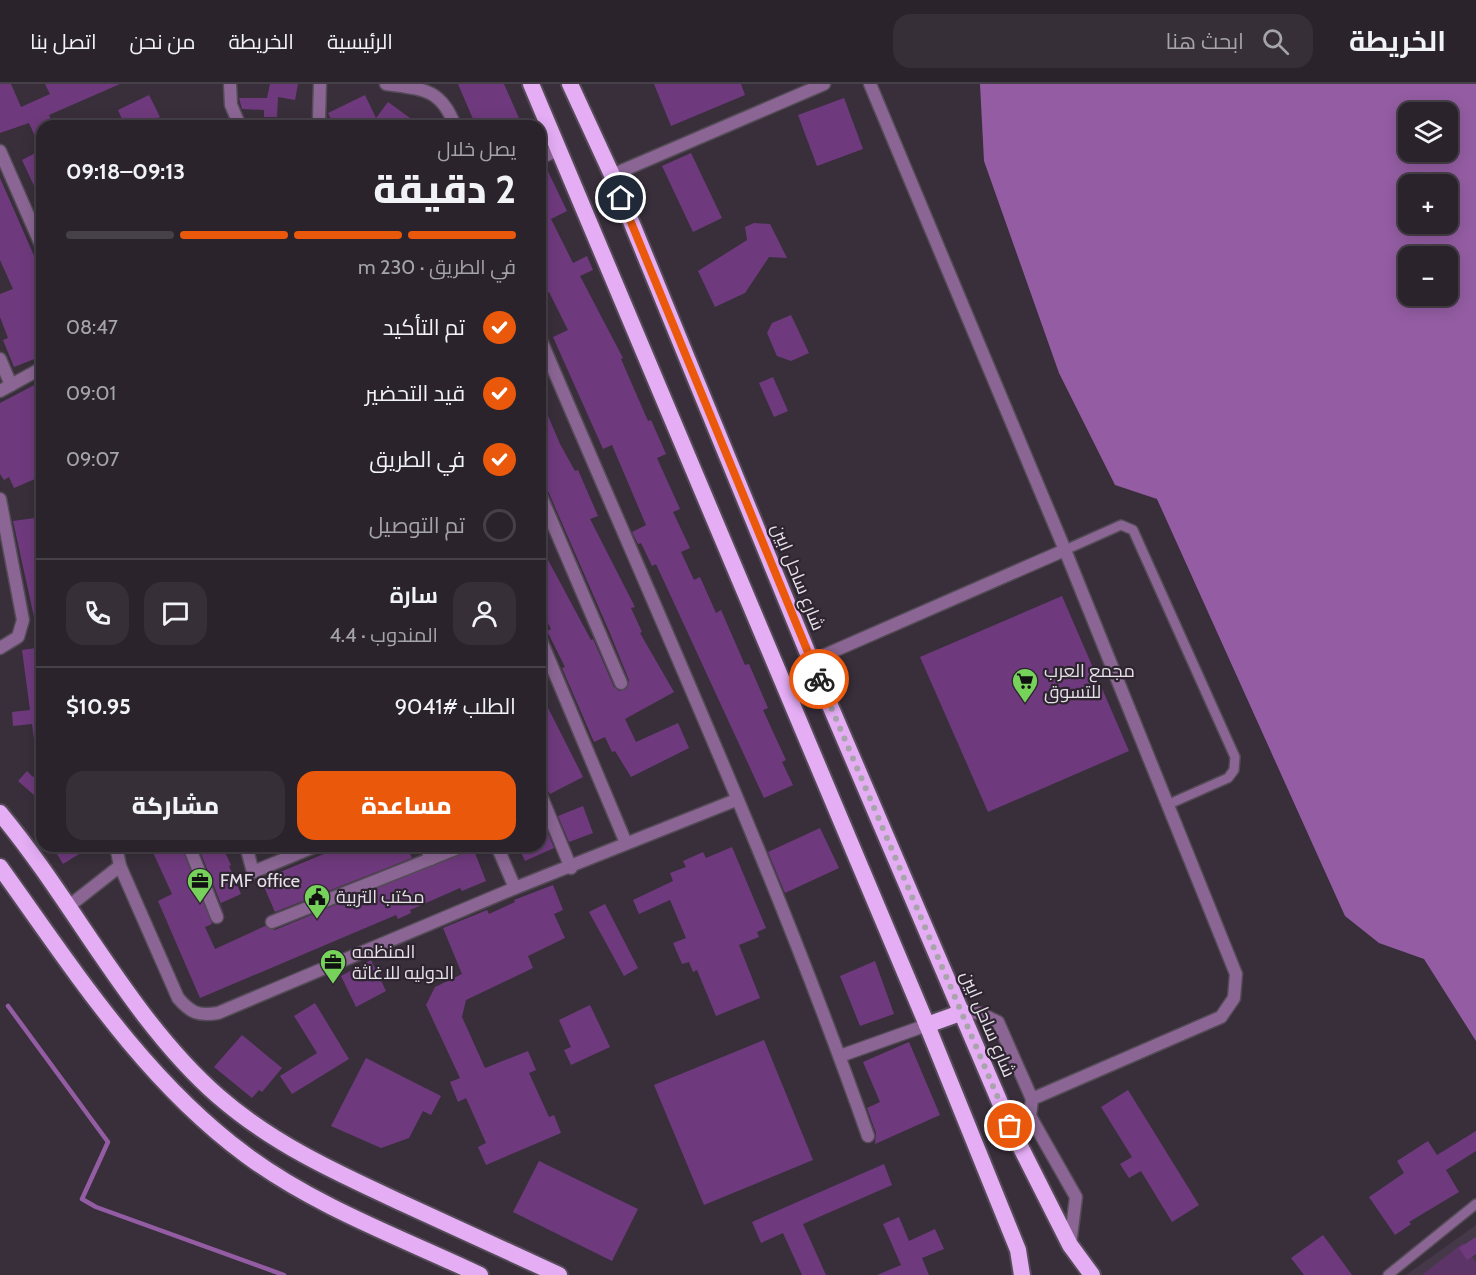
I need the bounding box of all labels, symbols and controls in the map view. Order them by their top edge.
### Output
search box [893,14,1313,68]
text: الخريطة [1349,24,1446,58]
icon: search [1259,25,1292,58]
text: ابحث هنا [1166,28,1244,55]
text: اتصل بنا [30,29,97,54]
text: من نحن [130,29,195,54]
text: الخريطة [228,29,294,54]
text: الرئيسية [327,29,393,54]
map controls [1398,102,1458,306]
button: layers [1398,102,1458,162]
text: يصل خلال [437,137,516,161]
text: 09:13–09:18 [66,158,185,185]
text: 2 دقيقة [373,165,516,213]
pin [595,172,646,223]
button: + [1398,174,1458,234]
icon: home [604,181,637,214]
button: − [1398,246,1458,306]
text: في الطريق · 230 m [358,255,516,279]
icon: check [483,311,516,344]
text: تم التأكيد [383,314,465,341]
text: 08:47 [66,315,118,339]
icon: check [483,377,516,410]
text: قيد التحضير [365,380,465,407]
text: 09:01 [66,381,116,405]
icon: check [483,443,516,476]
text: في الطريق [369,446,465,473]
text: 09:07 [66,447,119,471]
text: تم التوصيل [369,512,465,539]
street label: شارع ساحل ابين [766,520,829,634]
button: phone [66,582,129,645]
button: chat [144,582,207,645]
text: سارة [390,582,438,609]
button: person [453,582,516,645]
text: المندوب · 4.4 [330,623,438,647]
courier [789,649,849,709]
place label: مجمع العرب للتسوق [1044,660,1135,704]
icon: bike [803,663,836,696]
supermarket icon: مجمع العرب للتسوق [1010,666,1040,704]
text: $10.95 [66,693,131,720]
text: الطلب #9041 [395,693,516,720]
button: مشاركة [66,771,285,840]
button: مساعدة [297,771,516,840]
office icon: FMF office [185,866,215,904]
place label: FMF office [220,870,300,892]
public building icon: مكتب التربية [302,882,332,920]
place label: مكتب التربية [336,886,424,908]
place label: المنظمه الدوليه للاغاثة [352,941,454,984]
office icon: المنظمه الدوليه للاغاثة [318,947,348,985]
street label: شارع ساحل ابين [955,968,1020,1081]
pin [984,1100,1035,1151]
icon: bag [993,1109,1026,1142]

